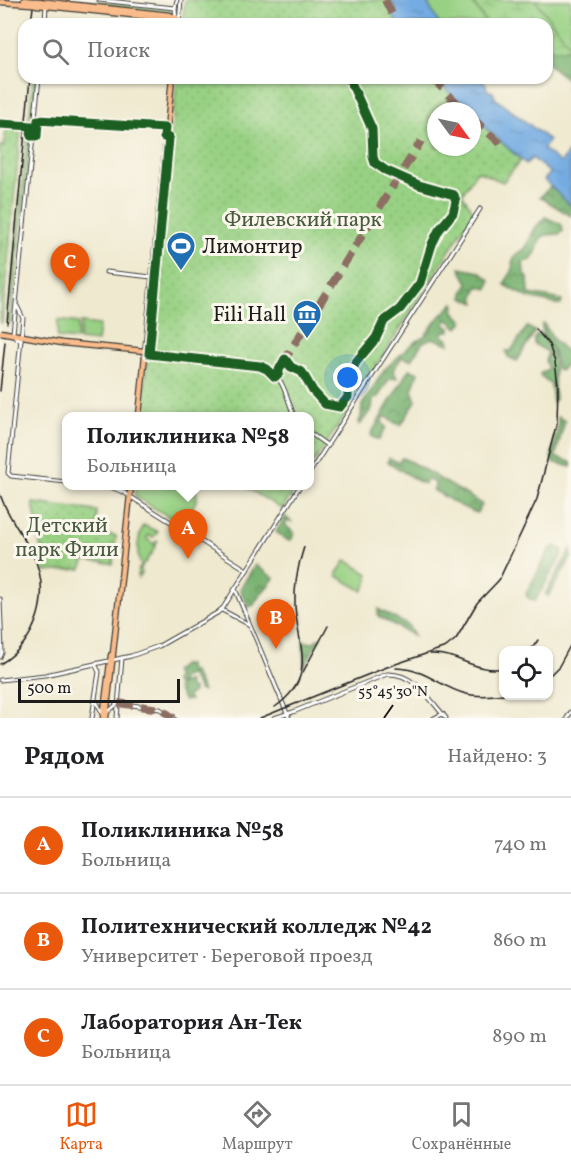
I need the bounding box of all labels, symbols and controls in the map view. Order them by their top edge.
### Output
search box [18,18,553,84]
icon: search [39,35,72,68]
text: Поиск [87,36,150,67]
north arrow [427,102,481,156]
park label: Филевский парк [224,206,382,235]
sports icon: Лимонтир [165,230,197,272]
place label: Лимонтир [202,233,303,262]
pin: C [50,244,90,293]
museum icon: Fili Hall [291,298,323,340]
place label: Fili Hall [213,301,286,330]
your location [333,363,362,392]
popup [62,412,314,490]
text: Поликлиника №58 [86,422,290,453]
text: Больница [86,453,177,481]
pin: A [168,510,207,559]
park label: Детский парк Фили [15,512,119,565]
pin: B [256,600,296,649]
map controls [499,646,553,700]
button: locate [499,646,553,700]
scale bar [18,676,180,704]
text: 500 m [27,678,71,700]
text: 55°45'30"N [358,682,428,703]
text: Рядом [24,739,104,775]
text: Найдено: 3 [447,743,547,771]
text: Поликлиника №58 [81,816,284,847]
text: A [36,831,51,859]
text: 740 m [494,831,547,859]
text: Больница [81,847,171,875]
text: Политехнический колледж №42 [81,912,432,943]
text: B [37,927,50,955]
text: 860 m [493,927,547,955]
text: Университет · Береговой проезд [81,943,372,971]
text: Лаборатория Ан-Тек [81,1008,302,1039]
text: C [37,1023,50,1051]
text: 890 m [492,1023,547,1051]
text: Больница [81,1039,171,1067]
tab: Карта [60,1098,103,1156]
tab: Маршрут [222,1098,293,1156]
tab: Сохранённые [412,1098,511,1156]

